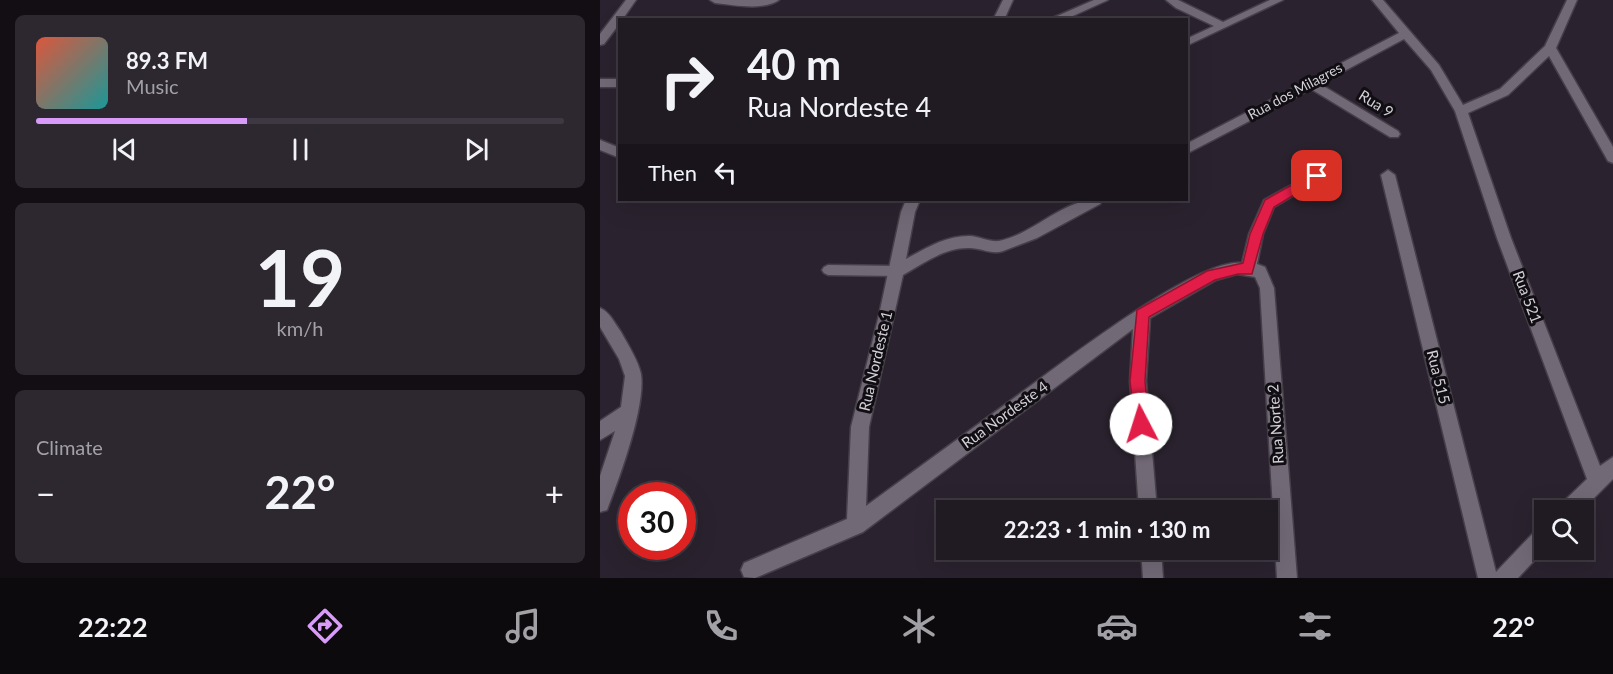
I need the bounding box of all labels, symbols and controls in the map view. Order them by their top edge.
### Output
text: 40 m [747,39,841,89]
icon: right [648,42,726,120]
text: 89.3 FM [126,47,208,74]
street label: Rua dos Milagres [1245,59,1345,123]
text: Music [126,74,179,98]
street label: Rua 9 [1356,86,1397,121]
text: Rua Nordeste 4 [747,90,931,123]
icon: previous [108,133,141,166]
icon: pause [284,133,317,166]
icon: next [460,133,493,166]
pin [1291,150,1342,201]
icon: left [709,156,742,189]
text: Then [648,159,697,186]
icon: arrive [1300,159,1333,192]
text: 19 [255,230,345,324]
street label: Rua 521 [1510,268,1546,325]
street label: Rua Nordeste 1 [855,309,895,413]
text: km/h [277,316,323,340]
street label: Rua 515 [1424,348,1454,406]
street label: Rua Nordeste 4 [958,377,1051,452]
street label: Rua Norte 2 [1263,384,1287,464]
position arrow [1109,392,1173,456]
text: Climate [36,435,103,459]
text: 22° [265,465,335,519]
text: − [36,473,55,513]
text: + [545,473,564,513]
speed limit sign: 30 [618,482,696,560]
map controls [1534,500,1594,560]
button: search [1534,500,1594,560]
text: 22:23 · 1 min · 130 m [1004,516,1210,543]
icon: directions [304,605,346,647]
icon: music [502,605,544,647]
icon: phone [700,605,742,647]
icon: climate [898,605,940,647]
icon: car [1096,605,1138,647]
icon: filters [1294,605,1336,647]
text: 22:22 [78,610,148,643]
text: 22° [1492,610,1535,643]

